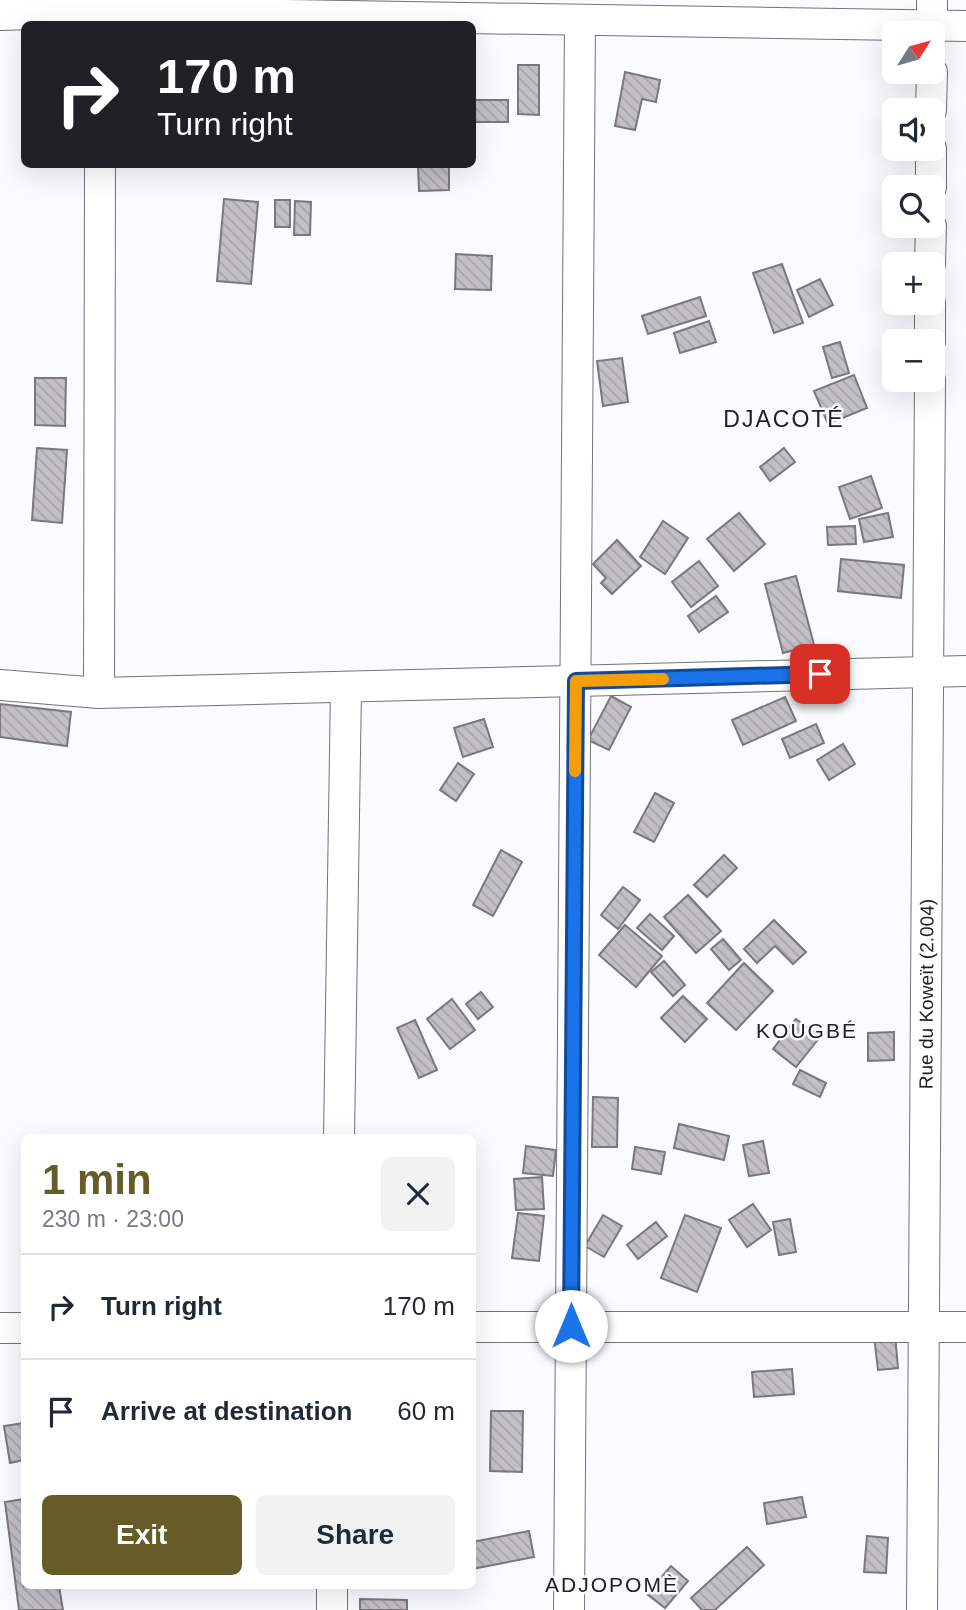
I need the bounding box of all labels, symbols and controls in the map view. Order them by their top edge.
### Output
north arrow [882,21,945,84]
map controls [882,21,945,392]
icon: right [42,49,133,140]
text: 170 m [157,49,296,103]
button: sound [882,98,945,161]
text: Turn right [157,106,293,142]
button: search [882,175,945,238]
button: + [882,252,945,315]
button: − [882,329,945,392]
district label: DJACOTÉ [723,406,845,432]
pin [790,644,850,704]
icon: arrive [801,655,839,693]
street label: Rue du Koweït (2.004) [915,899,938,1089]
district label: KOUGBÉ [756,1019,858,1042]
text: 1 min [42,1156,152,1203]
button: close [381,1157,455,1231]
text: 230 m · 23:00 [42,1206,184,1232]
icon: right [42,1288,80,1326]
position arrow [534,1289,608,1363]
text: Turn right [101,1291,222,1321]
text: 170 m [383,1291,455,1321]
icon: arrive [42,1393,80,1431]
text: Arrive at destination [101,1396,352,1426]
text: 60 m [397,1396,455,1426]
button: Exit [42,1495,242,1575]
button: Share [256,1495,455,1575]
district label: ADJOPOMÈ [545,1573,679,1596]

